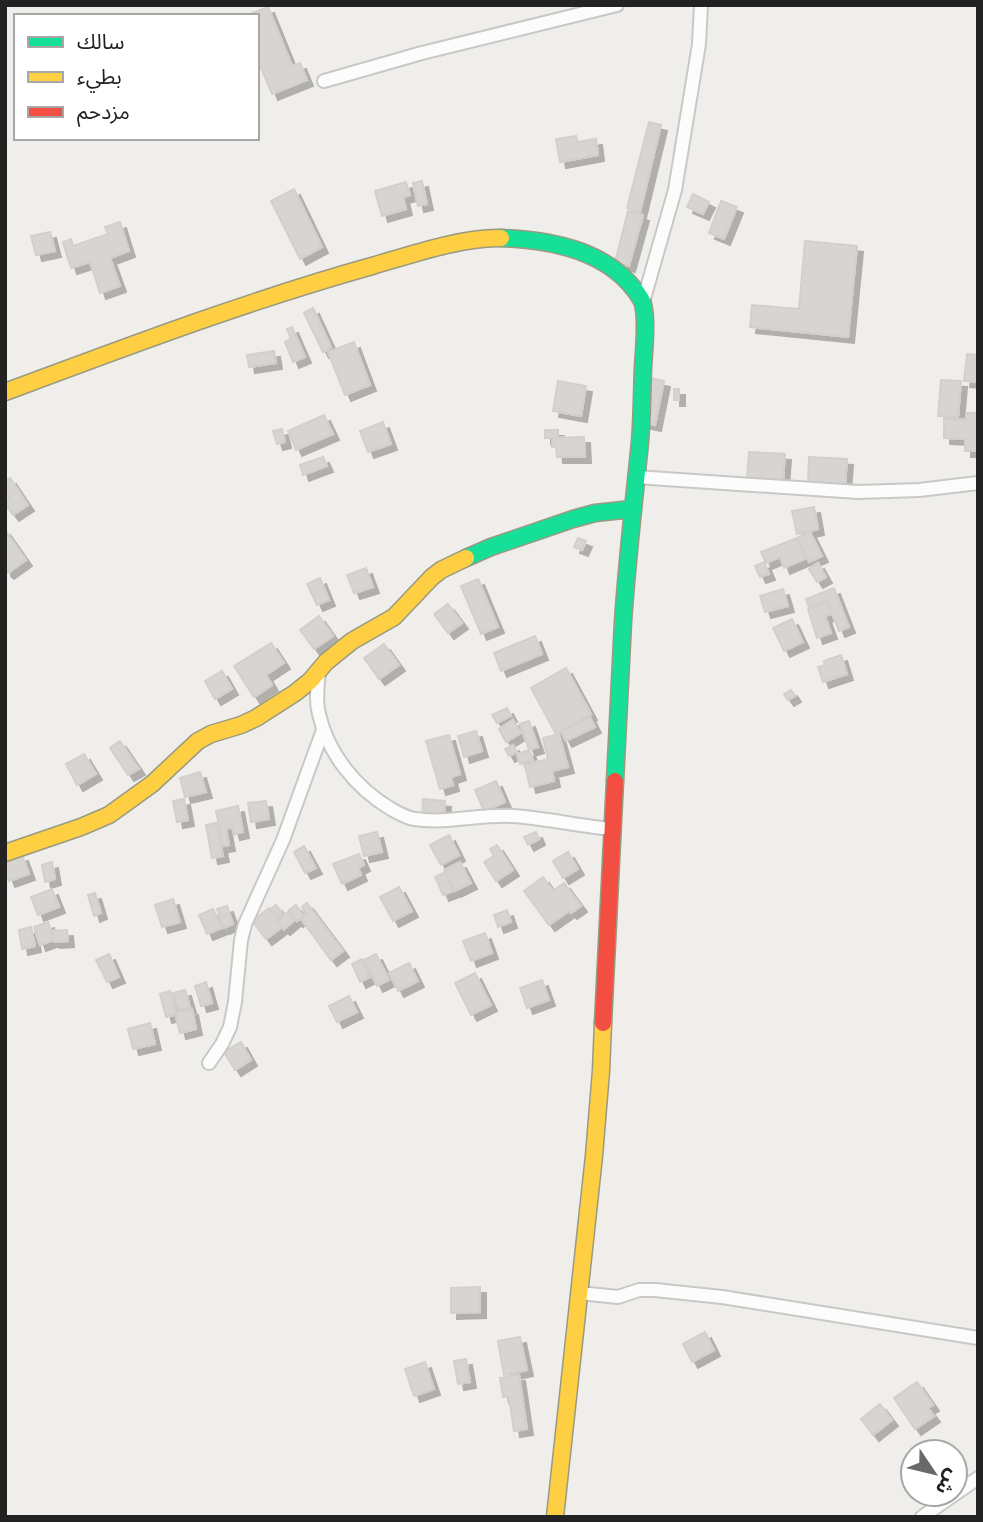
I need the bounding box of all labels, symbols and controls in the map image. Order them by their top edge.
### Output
legend [14,14,259,140]
text: سالك [77,29,124,53]
text: بطيء [77,64,122,93]
text: مزدحم [77,99,130,127]
north arrow [899,1438,969,1508]
text: ش [931,1466,964,1500]

